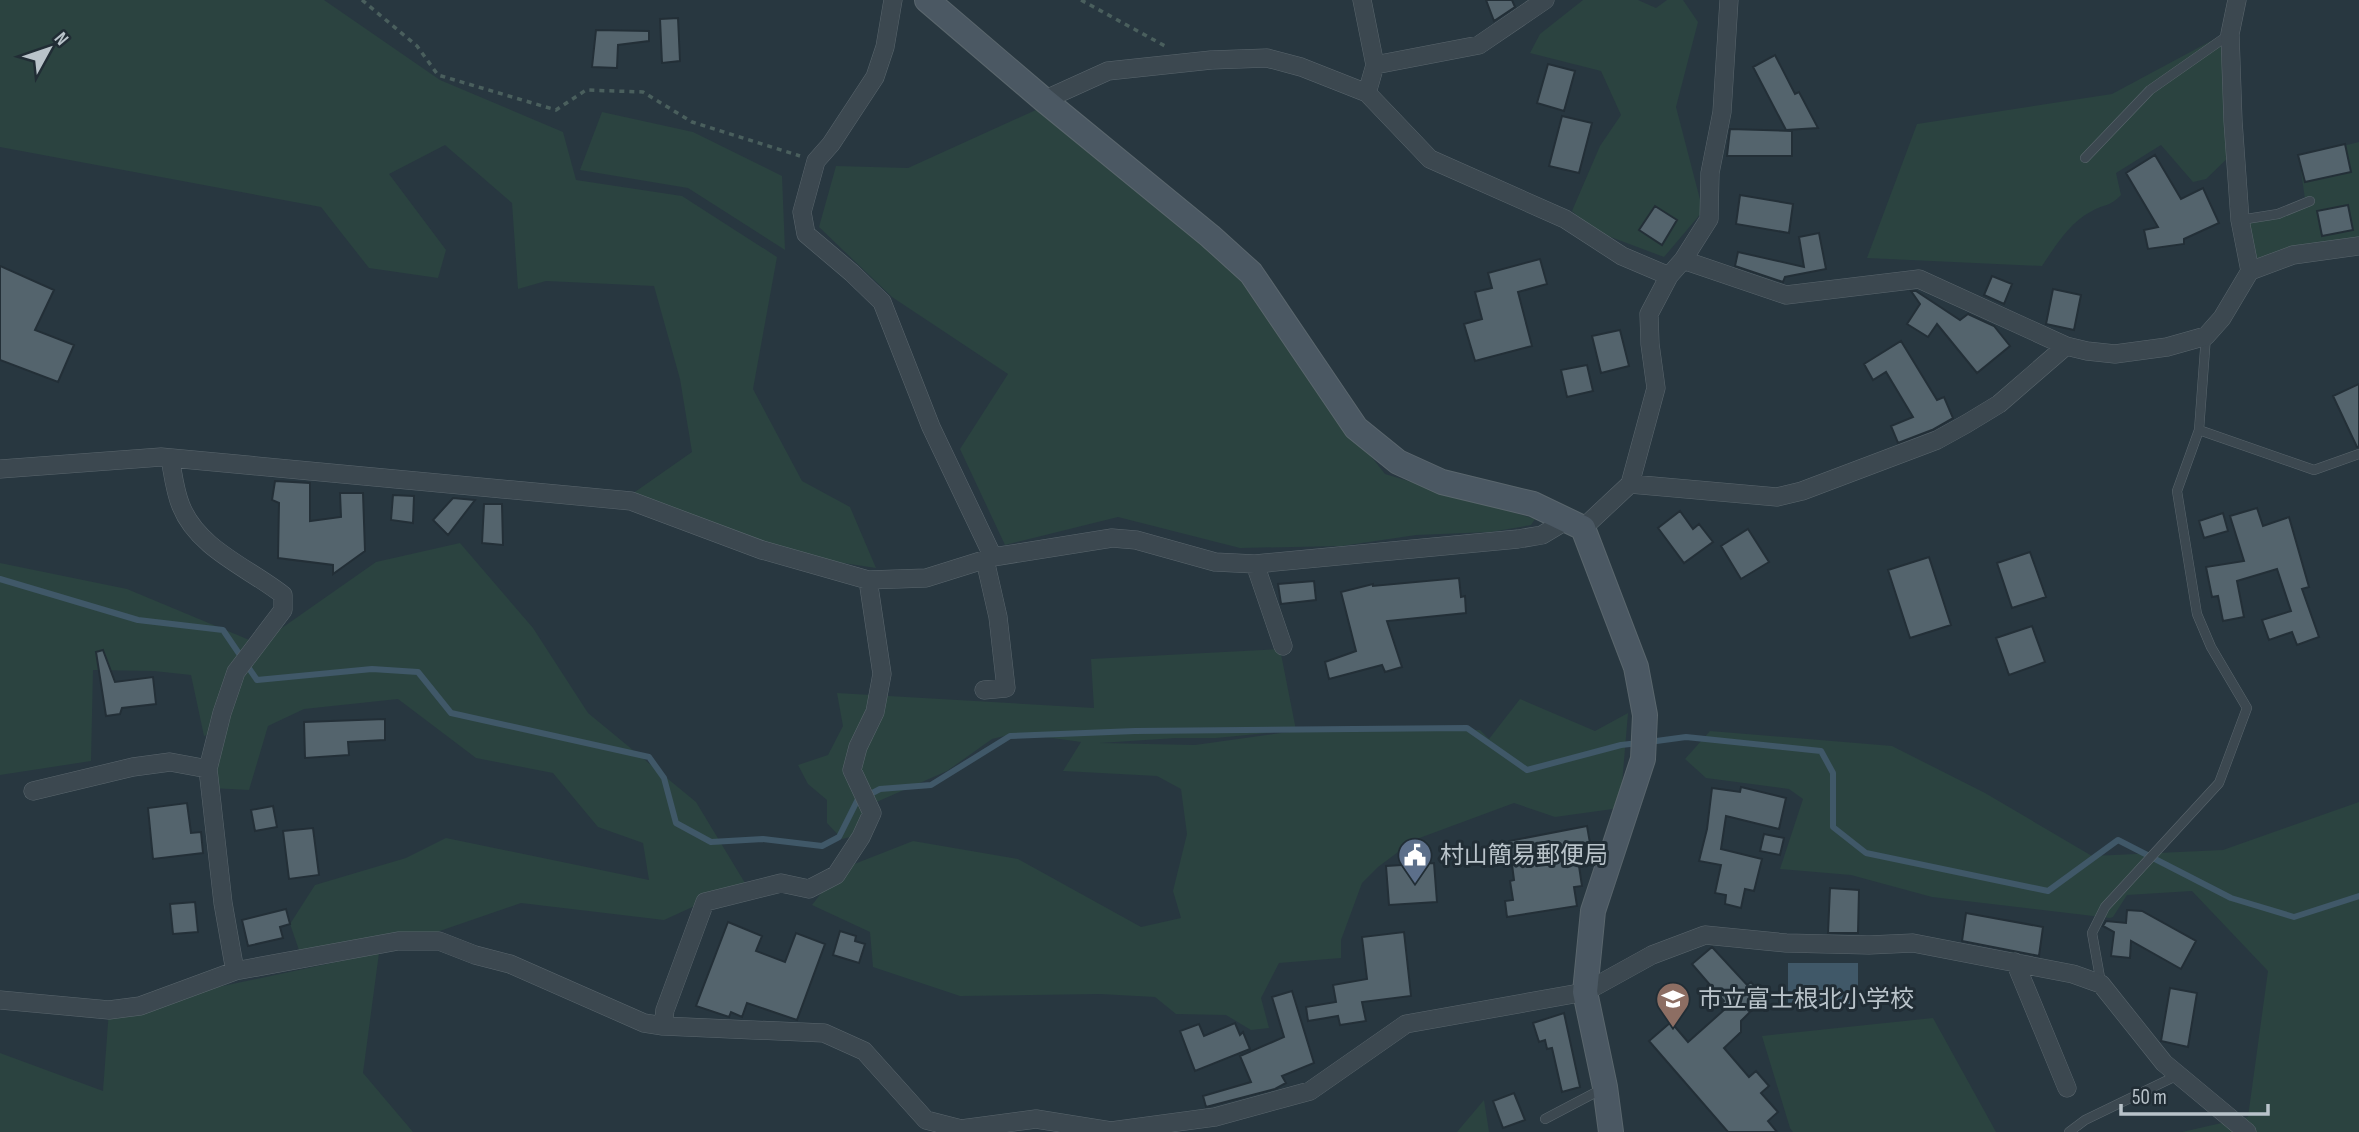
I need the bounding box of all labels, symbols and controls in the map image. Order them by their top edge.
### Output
north arrow [14,14,84,84]
text: N [49,28,73,50]
public building icon: 村山簡易郵便局 [1396,836,1434,885]
place label: 村山簡易郵便局 [1440,841,1608,870]
school or university icon: 市立富士根北小学校 [1654,980,1692,1029]
place label: 市立富士根北小学校 [1698,985,1914,1014]
scale bar [2121,1072,2268,1116]
text: 50 m [2132,1085,2167,1110]

